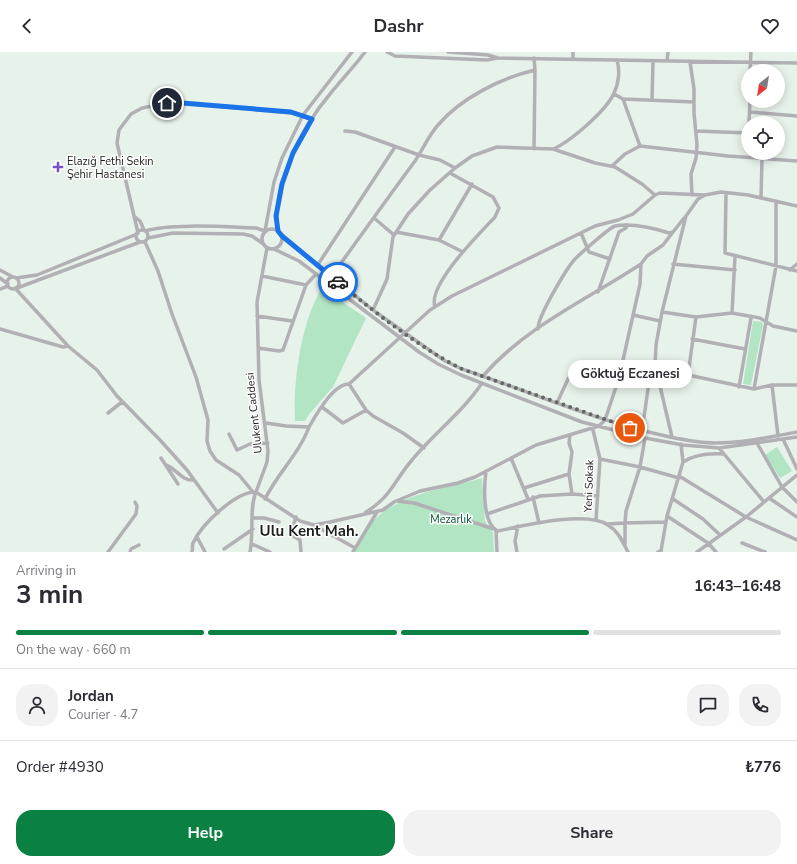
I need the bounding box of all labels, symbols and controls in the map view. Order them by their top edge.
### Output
text: Dashr [374,14,423,38]
icon: back [16,15,38,37]
icon: heart [759,15,781,37]
north arrow [741,64,785,108]
map controls [741,64,785,160]
pin [150,86,184,120]
icon: home [156,92,178,114]
button: locate [741,116,785,160]
place label: Elazığ Fethi Sekin Şehir Hastanesi [67,154,153,182]
marker: Elazığ Fethi Sekin Şehir Hastanesi [52,161,64,173]
courier [318,262,358,302]
icon: car [327,271,349,293]
callout: Göktuğ Eczanesi [568,360,692,388]
text: Göktuğ Eczanesi [580,365,680,383]
street label: Ulukent Caddesi [242,372,266,454]
pin [613,411,647,445]
icon: bag [619,417,641,439]
street label: Yeni Sokak [581,459,597,514]
park label: Mezarlık [430,512,472,527]
district label: Ulu Kent Mah. [260,521,358,541]
text: Arriving in [16,562,76,580]
text: 16:43–16:48 [694,576,781,596]
text: 3 min [16,577,83,612]
text: On the way · 660 m [16,641,131,659]
button: person [16,684,58,726]
button: chat [687,684,729,726]
button: phone [739,684,781,726]
text: Jordan [68,686,114,706]
text: Courier · 4.7 [68,706,138,724]
text: Order #4930 [16,757,104,777]
text: ₺776 [745,757,781,777]
button: Help [16,810,395,856]
button: Share [403,810,781,856]

